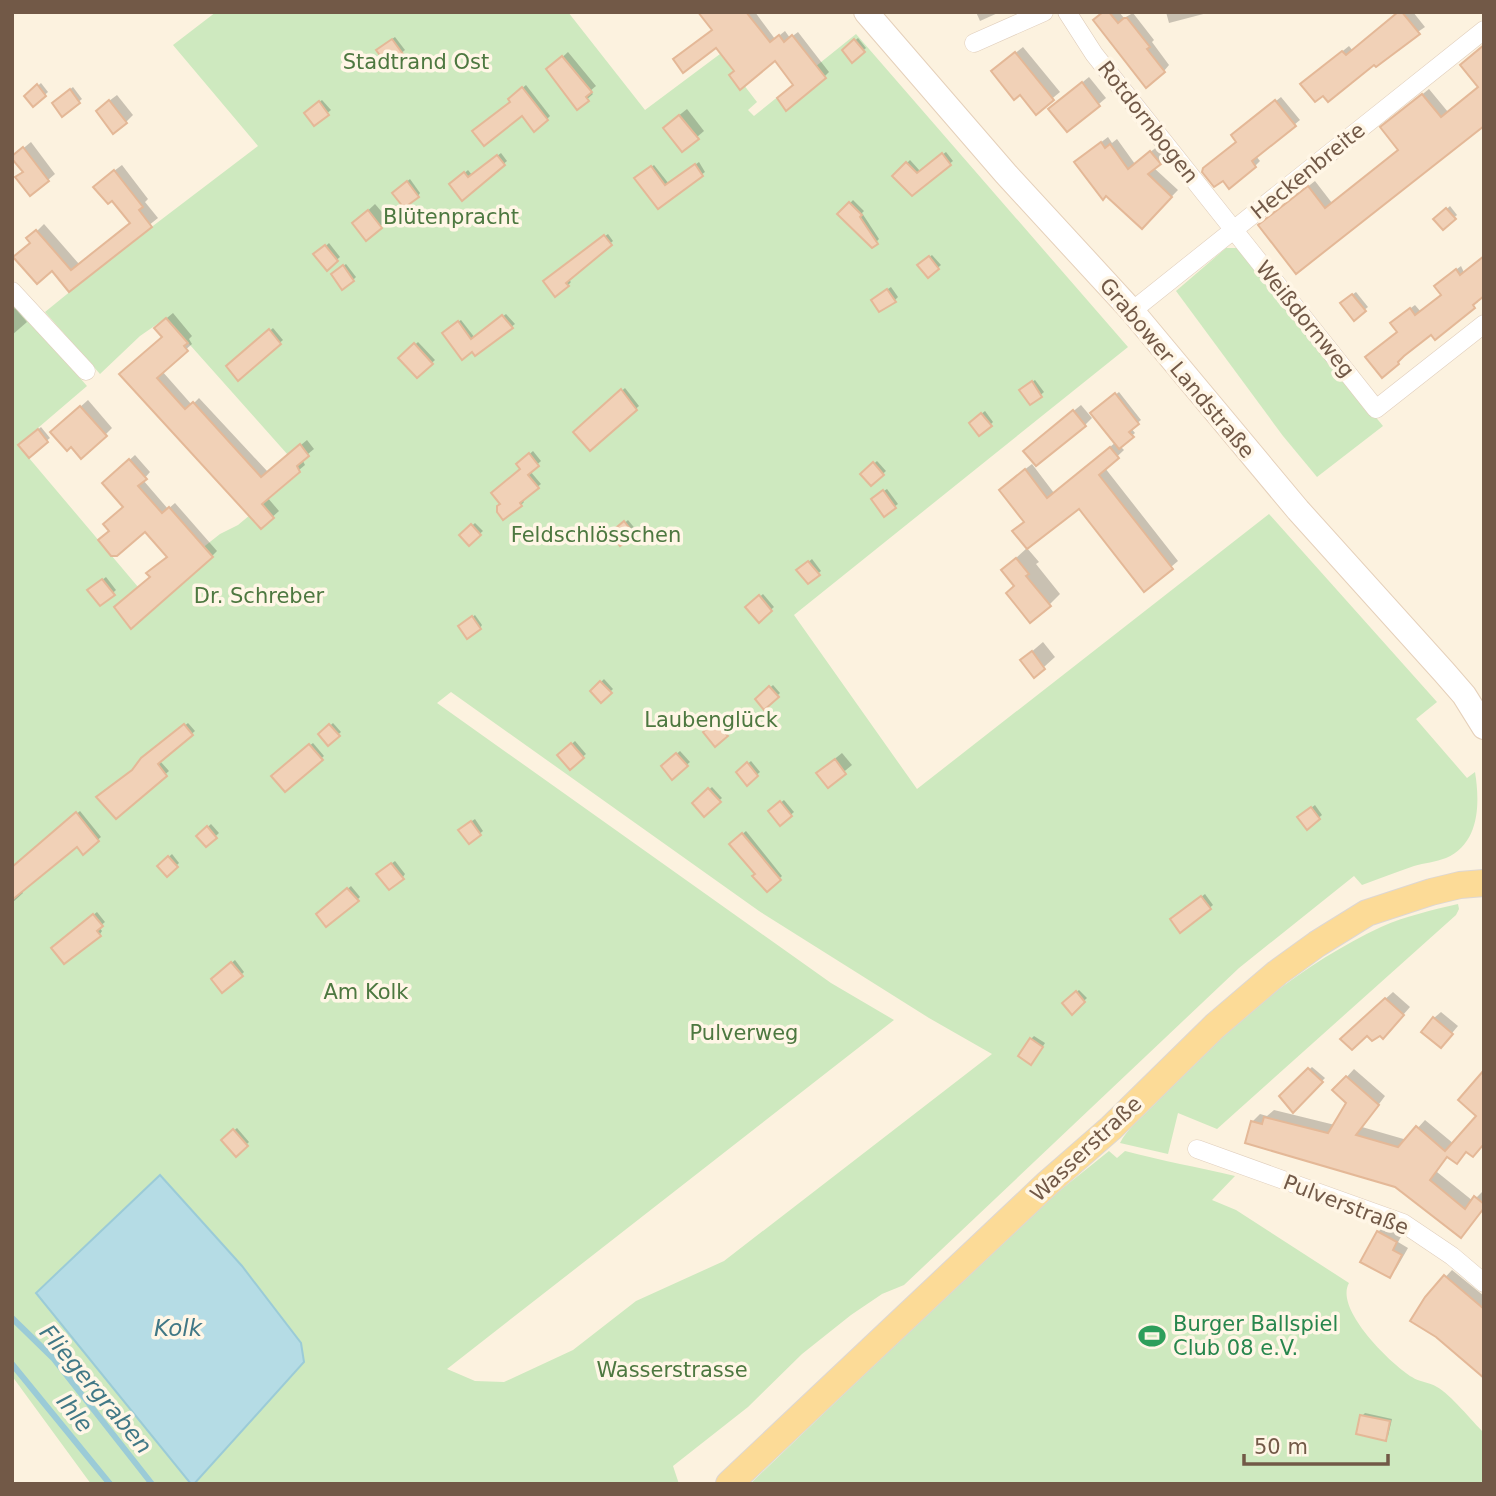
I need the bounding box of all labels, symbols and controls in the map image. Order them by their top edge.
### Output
park label: Stadtrand Ost [343,50,489,74]
street label: Rotdornbogen [1093,56,1203,188]
street label: Heckenbreite [1246,118,1370,224]
park label: Blütenpracht [383,205,519,229]
street label: Weißdornweg [1251,256,1359,382]
street label: Grabower Landstraße [1095,273,1259,463]
park label: Feldschlösschen [511,523,681,547]
park label: Dr. Schreber [194,584,325,608]
park label: Laubenglück [644,708,779,732]
park label: Am Kolk [323,980,409,1004]
park label: Pulverweg [690,1021,798,1045]
street label: Wasserstraße [1026,1092,1146,1206]
street label: Pulverstraße [1280,1170,1412,1240]
place label: Burger Ballspiel Club 08 e.V. [1173,1312,1338,1360]
water label: Kolk [154,1315,204,1341]
water label: Fliegergraben [35,1319,157,1459]
sports icon: Burger Ballspiel Club 08 e.V. [1137,1321,1167,1351]
park label: Wasserstrasse [596,1358,748,1382]
water label: Ihle [52,1389,98,1437]
scale bar [1244,1422,1388,1466]
text: 50 m [1254,1435,1308,1459]

